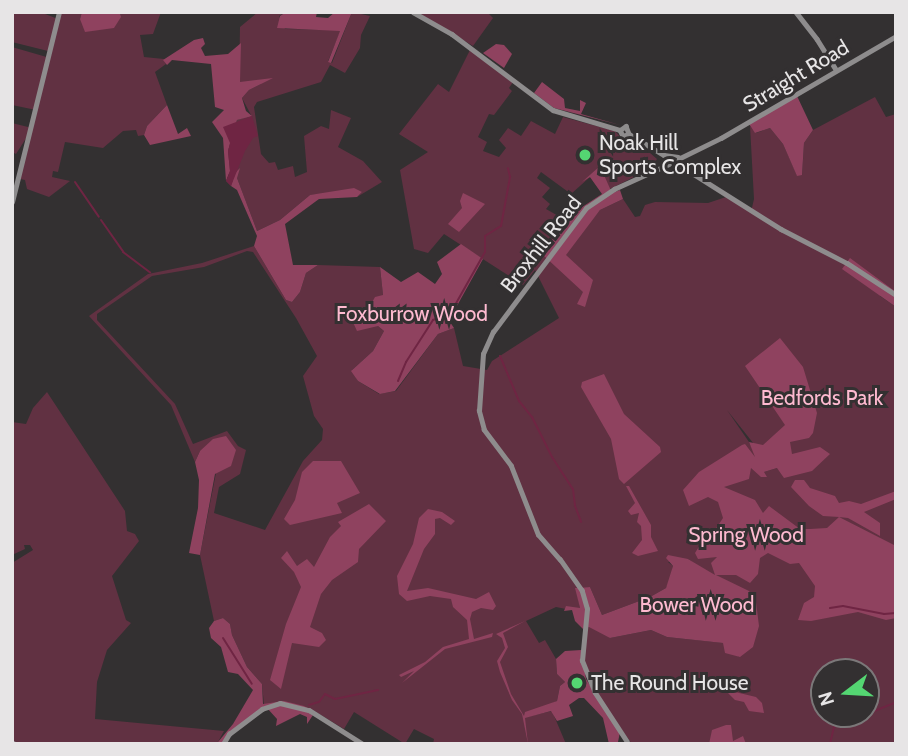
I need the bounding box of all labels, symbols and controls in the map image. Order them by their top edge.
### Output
street label: Straight Road [738,35,854,117]
place label: Noak Hill Sports Complex [599,130,741,180]
marker: Noak Hill Sports Complex [577,147,593,163]
street label: Broxhill Road [495,191,587,297]
park label: Foxburrow Wood [336,301,488,327]
park label: Bedfords Park [761,385,883,411]
park label: Spring Wood [688,522,804,548]
park label: Bower Wood [639,592,755,618]
north arrow [810,658,880,728]
place label: The Round House [591,670,748,696]
marker: The Round House [569,675,585,691]
text: N [813,689,839,708]

